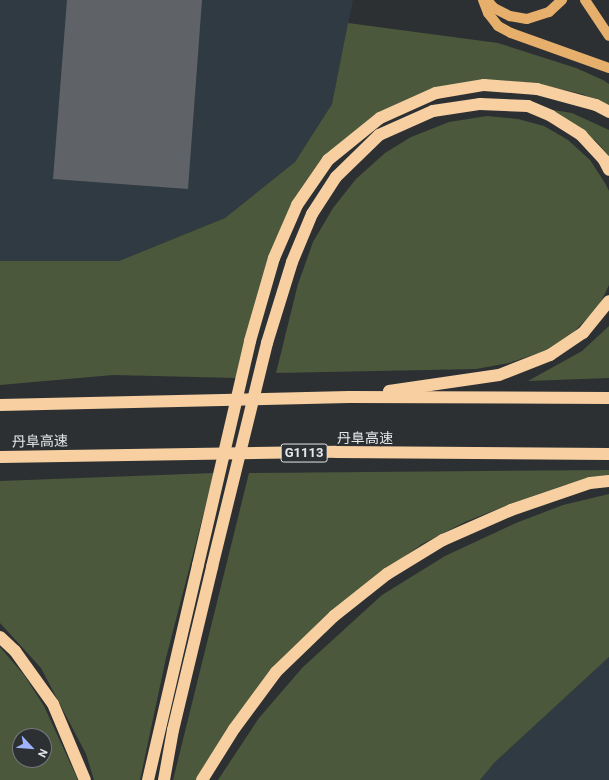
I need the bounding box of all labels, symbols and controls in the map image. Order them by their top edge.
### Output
street label: 丹阜高速 [337,430,393,446]
street label: 丹阜高速 [12,432,68,450]
road number: G1113 [280,442,328,464]
north arrow [12,728,52,768]
text: N [35,747,50,759]

